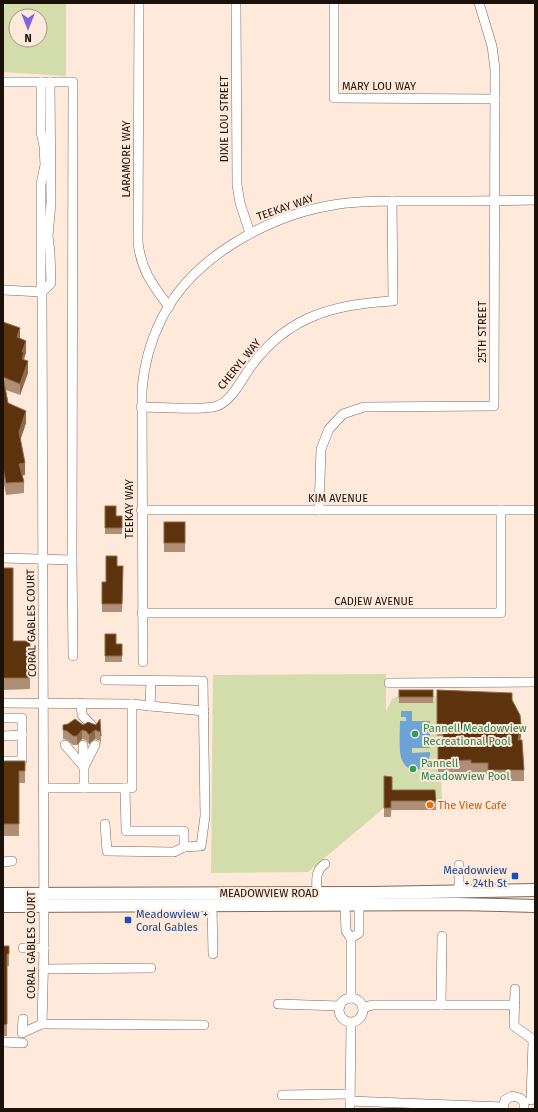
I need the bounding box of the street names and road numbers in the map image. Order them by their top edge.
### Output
street label: DIXIE LOU STREET [218,75,231,162]
street label: MARY LOU WAY [342,80,416,93]
street label: LARAMORE WAY [120,120,133,198]
street label: TEEKAY WAY [255,192,315,223]
street label: 25TH STREET [476,301,489,363]
street label: CHERYL WAY [215,336,264,392]
street label: TEEKAY WAY [123,479,136,539]
street label: KIM AVENUE [308,492,368,505]
street label: CORAL GABLES COURT [24,569,39,677]
street label: CADJEW AVENUE [334,595,414,608]
street label: MEADOWVIEW ROAD [219,887,319,900]
street label: CORAL GABLES COURT [25,891,38,999]

